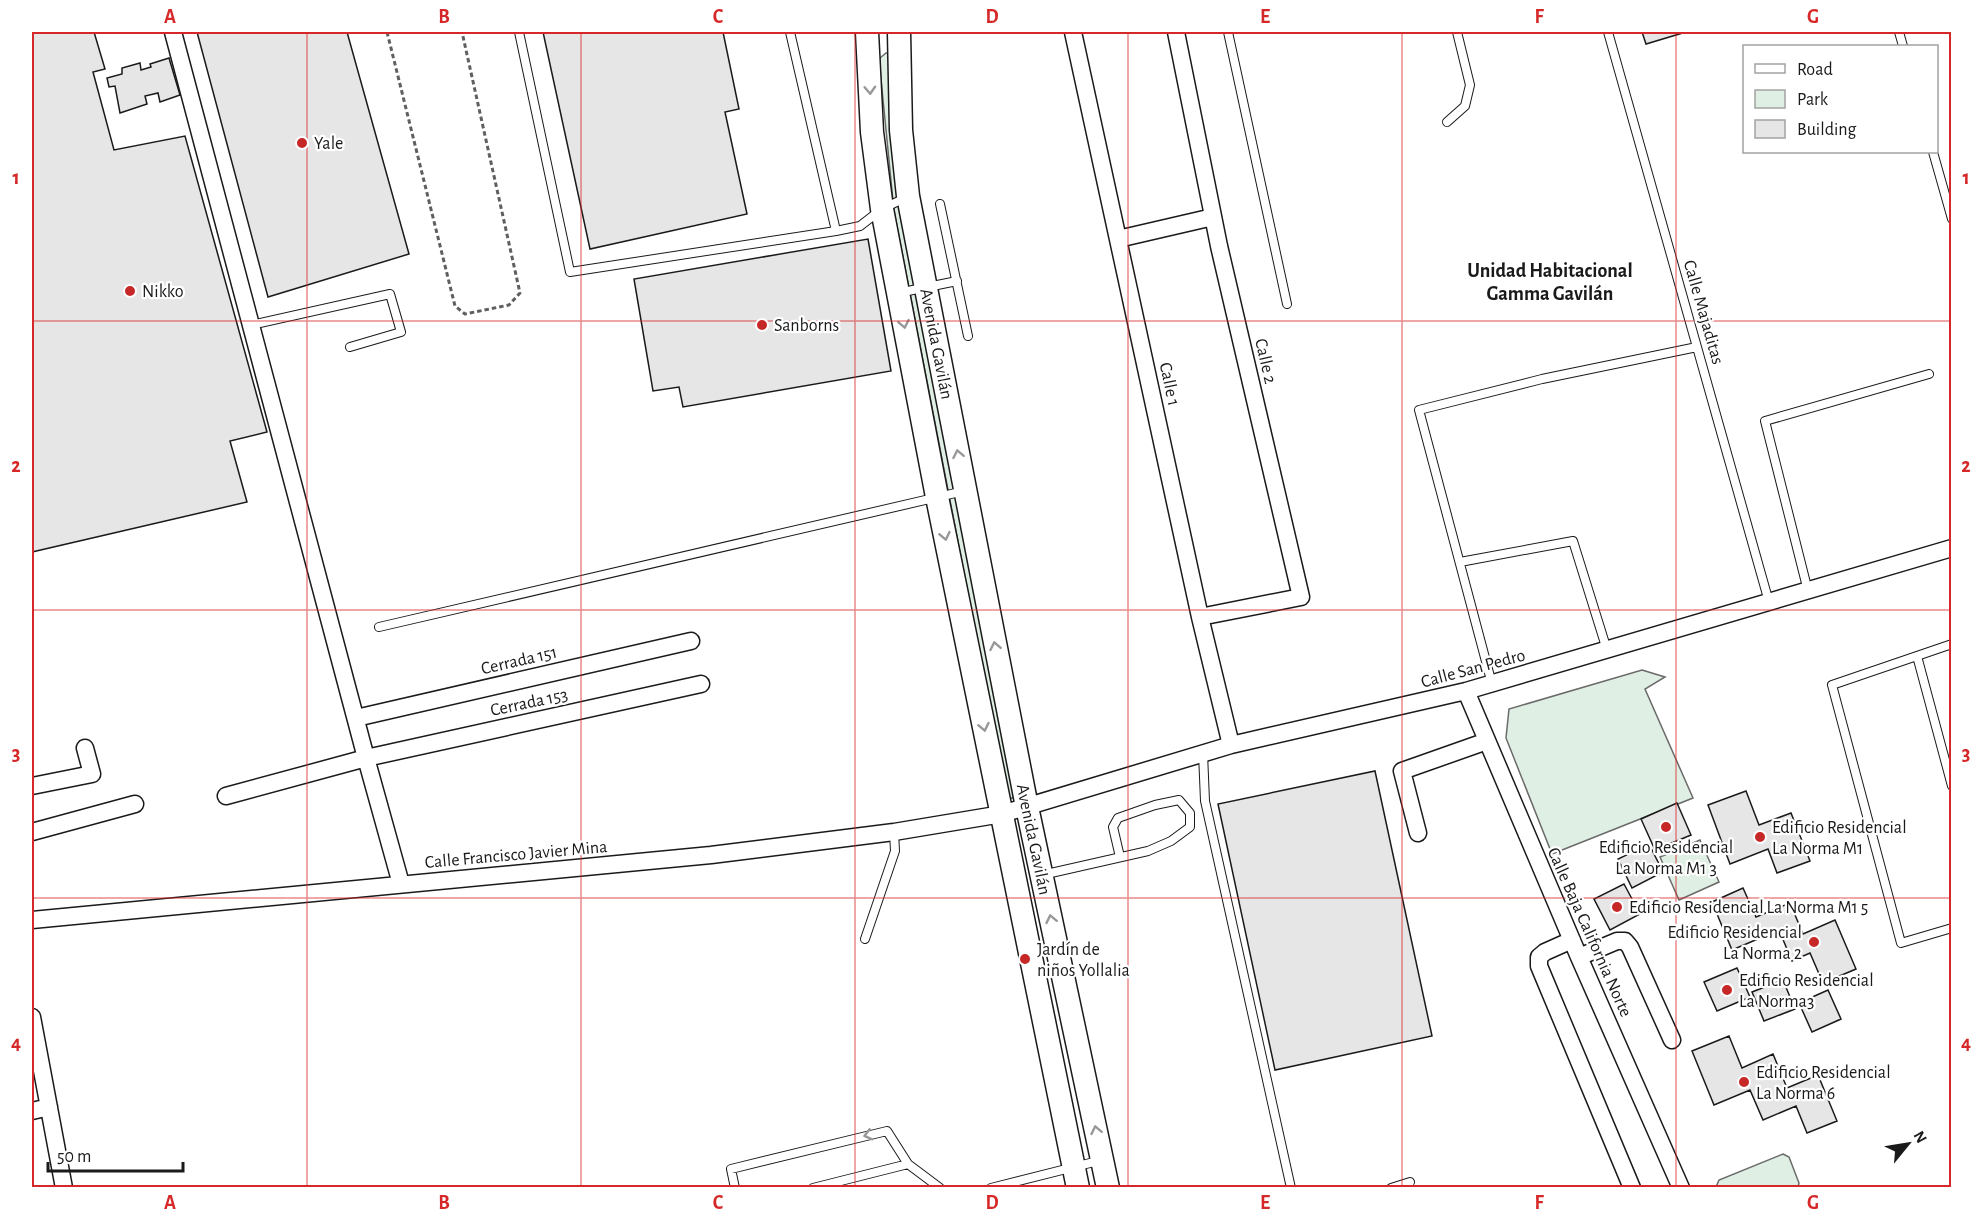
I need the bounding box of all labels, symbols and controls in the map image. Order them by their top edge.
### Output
text: A [164,7,176,27]
text: B [438,7,450,27]
text: C [713,7,724,27]
text: D [985,7,999,27]
text: E [1260,7,1270,27]
text: F [1534,7,1544,27]
text: G [1807,7,1819,27]
legend [1743,45,1938,153]
text: Road [1797,61,1833,79]
one-way arrow [863,85,876,94]
text: Park [1797,91,1829,109]
text: Building [1797,121,1857,139]
place label: Yale [314,135,343,153]
marker: Yale [295,136,309,150]
text: 1 [12,168,20,188]
text: 1 [1962,168,1970,188]
street label: Calle Majaditas [1680,258,1727,366]
district label: Unidad Habitacional Gamma Gavilán [1467,261,1633,304]
place label: Nikko [142,283,184,301]
marker: Nikko [123,284,137,298]
street label: Avenida Gavilán [916,287,955,401]
place label: Sanborns [774,317,839,335]
marker: Sanborns [755,318,769,332]
one-way arrow [897,319,910,329]
street label: Calle 2 [1251,337,1279,386]
street label: Calle 1 [1156,361,1182,408]
one-way arrow [952,449,965,459]
text: 2 [11,456,21,476]
text: 2 [1961,456,1971,476]
one-way arrow [938,531,951,541]
one-way arrow [989,641,1002,651]
street label: Cerrada 151 [479,643,559,678]
street label: Calle San Pedro [1419,646,1528,692]
street label: Cerrada 153 [489,686,570,720]
one-way arrow [977,722,990,732]
text: 3 [12,744,20,764]
text: 3 [1962,744,1970,764]
street label: Avenida Gavilán [1013,783,1053,897]
place label: Edificio Residencial La Norma M1 [1772,819,1907,858]
marker: Edificio Residencial La Norma M1 3 [1659,820,1673,834]
marker: Edificio Residencial La Norma M1 [1753,830,1767,844]
street label: Calle Francisco Javier Mina [424,838,608,872]
place label: Edificio Residencial La Norma M1 3 [1599,839,1733,878]
street label: Calle Baja California Norte [1544,845,1635,1020]
place label: Edificio Residencial La Norma M1 5 [1629,899,1868,917]
marker: Edificio Residencial La Norma M1 5 [1610,900,1624,914]
one-way arrow [1045,914,1058,924]
place label: Edificio Residencial La Norma 2 [1667,924,1802,963]
marker: Edificio Residencial La Norma 2 [1807,935,1821,949]
place label: Jardín de niños Yollalia [1037,941,1130,980]
marker: Jardín de niños Yollalia [1018,952,1032,966]
place label: Edificio Residencial La Norma3 [1739,972,1874,1011]
marker: Edificio Residencial La Norma3 [1720,983,1734,997]
text: 4 [11,1033,21,1053]
text: 4 [1961,1033,1971,1053]
place label: Edificio Residencial La Norma 6 [1756,1064,1891,1103]
marker: Edificio Residencial La Norma 6 [1737,1075,1751,1089]
north arrow [1878,1114,1938,1174]
one-way arrow [1090,1126,1103,1136]
one-way arrow [863,1128,873,1141]
text: N [1910,1128,1930,1146]
scale bar [48,1135,183,1173]
text: 50 m [57,1148,91,1166]
text: A [164,1193,176,1213]
text: B [438,1193,450,1213]
text: C [713,1193,724,1213]
text: D [985,1193,999,1213]
text: E [1260,1193,1270,1213]
text: F [1534,1193,1544,1213]
text: G [1807,1193,1819,1213]

